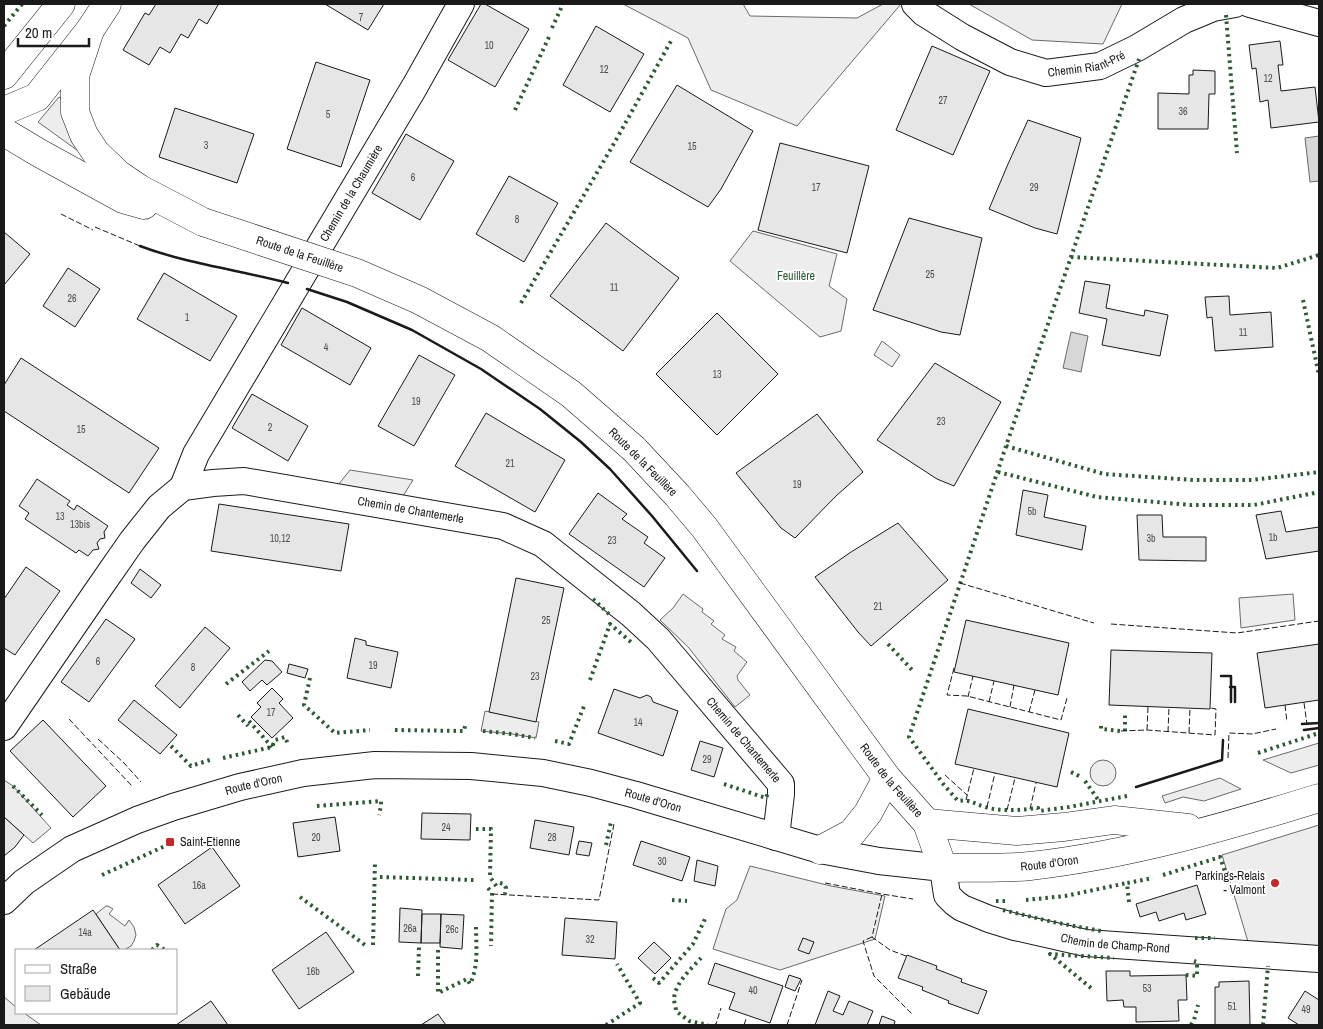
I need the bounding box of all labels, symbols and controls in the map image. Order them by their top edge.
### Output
house number: 7 [359,11,364,24]
scale bar [18,15,89,47]
text: 20 m [25,22,52,43]
house number: 10 [484,39,494,52]
street label: Chemin Riant-Pré [1047,47,1128,81]
house number: 12 [599,63,609,76]
house number: 12 [1263,72,1273,85]
house number: 27 [938,94,948,107]
house number: 36 [1178,105,1188,118]
house number: 5 [326,108,331,121]
house number: 3 [204,139,209,152]
house number: 15 [687,140,697,153]
street label: Chemin de la Chaumière [316,142,386,245]
house number: 6 [411,171,416,184]
house number: 17 [811,181,821,194]
house number: 29 [1029,181,1039,194]
house number: 8 [515,213,520,226]
street label: Route de la Feuillère [254,232,346,276]
park label: Feuillère [777,268,815,284]
house number: 25 [925,268,935,281]
house number: 11 [610,281,619,294]
house number: 26 [67,292,77,305]
house number: 1 [185,311,190,324]
house number: 11 [1239,326,1248,339]
house number: 4 [324,341,329,354]
house number: 13 [712,368,722,381]
house number: 19 [411,395,421,408]
house number: 23 [936,415,946,428]
house number: 2 [268,421,273,434]
house number: 15 [76,423,86,436]
street label: Route de la Feuillère [605,424,681,500]
house number: 21 [505,457,515,470]
house number: 19 [792,478,802,491]
street label: Chemin de Chantemerle [356,493,465,527]
house number: 5b [1027,505,1037,518]
house number: 13 [55,510,65,523]
house number: 13bis [70,518,90,531]
house number: 1b [1268,531,1278,544]
house number: 10,12 [270,532,291,545]
house number: 3b [1146,532,1156,545]
house number: 23 [607,534,617,547]
house number: 21 [873,600,883,613]
house number: 25 [541,614,551,627]
house number: 6 [96,655,101,668]
house number: 19 [368,659,378,672]
house number: 8 [191,661,196,674]
house number: 23 [530,670,540,683]
street label: Chemin de Chantemerle [703,694,784,786]
house number: 17 [266,706,276,719]
house number: 14 [633,716,643,729]
street label: Route de la Feuillère [856,740,926,821]
house number: 29 [702,753,712,766]
street label: Route d'Oron [223,770,284,799]
street label: Route d'Oron [623,784,683,816]
house number: 24 [441,821,451,834]
house number: 20 [311,831,321,844]
house number: 28 [547,831,557,844]
place label: Saint-Etienne [180,834,240,850]
marker: Saint-Etienne [164,836,176,848]
street label: Route d'Oron [1020,851,1080,875]
house number: 30 [657,855,667,868]
place label: Parkings-Relais - Valmont [1195,868,1265,898]
marker: Parkings-Relais - Valmont [1269,877,1281,889]
house number: 16a [192,879,206,892]
house number: 26a [403,922,417,935]
house number: 26c [445,923,459,936]
house number: 14a [78,926,92,939]
street label: Chemin de Champ-Rond [1059,930,1170,957]
house number: 32 [585,933,595,946]
legend [15,949,178,1014]
text: Straße [60,958,97,979]
house number: 16b [306,965,320,978]
house number: 53 [1142,982,1152,995]
text: Gebäude [60,983,111,1004]
house number: 40 [748,984,758,997]
house number: 51 [1227,1000,1237,1013]
house number: 49 [1301,1003,1311,1016]

